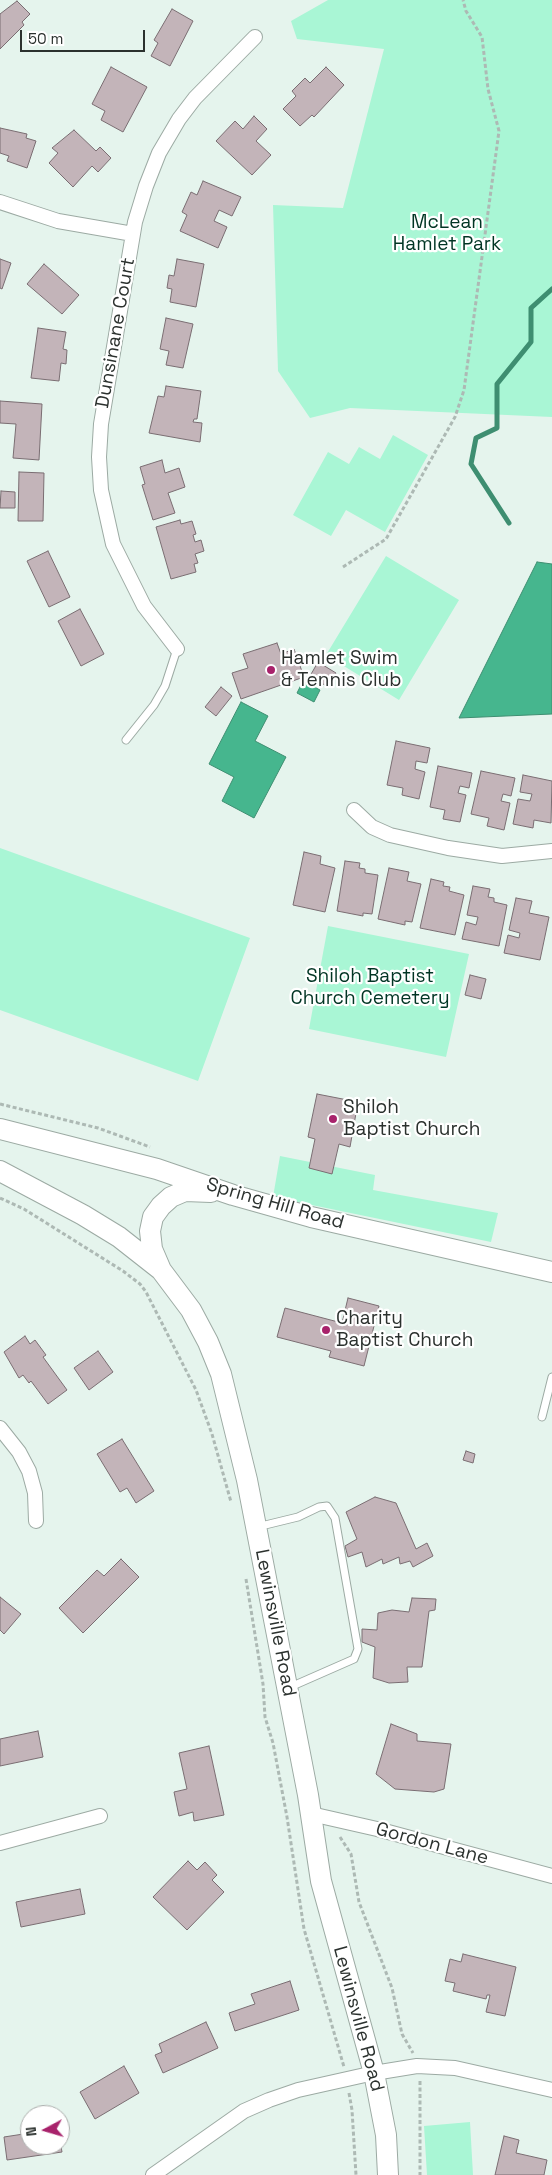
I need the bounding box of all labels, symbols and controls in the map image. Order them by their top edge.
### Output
scale bar [22,20,148,52]
text: 50 m [28,29,63,48]
park label: McLean Hamlet Park [393,212,501,256]
street label: Dunsinane Court [92,256,140,410]
place label: Hamlet Swim & Tennis Club [281,648,401,692]
marker: Hamlet Swim & Tennis Club [265,664,277,676]
park label: Shiloh Baptist Church Cemetery [290,966,450,1010]
place label: Shiloh Baptist Church [343,1097,480,1141]
marker: Shiloh Baptist Church [327,1113,339,1125]
street label: Spring Hill Road [203,1173,347,1235]
place label: Charity Baptist Church [336,1308,473,1352]
marker: Charity Baptist Church [320,1324,332,1336]
street label: Lewinsville Road [250,1547,300,1699]
street label: Gordon Lane [373,1818,491,1870]
street label: Lewinsville Road [328,1944,388,2094]
north arrow [20,2105,70,2155]
text: N [22,2126,41,2137]

